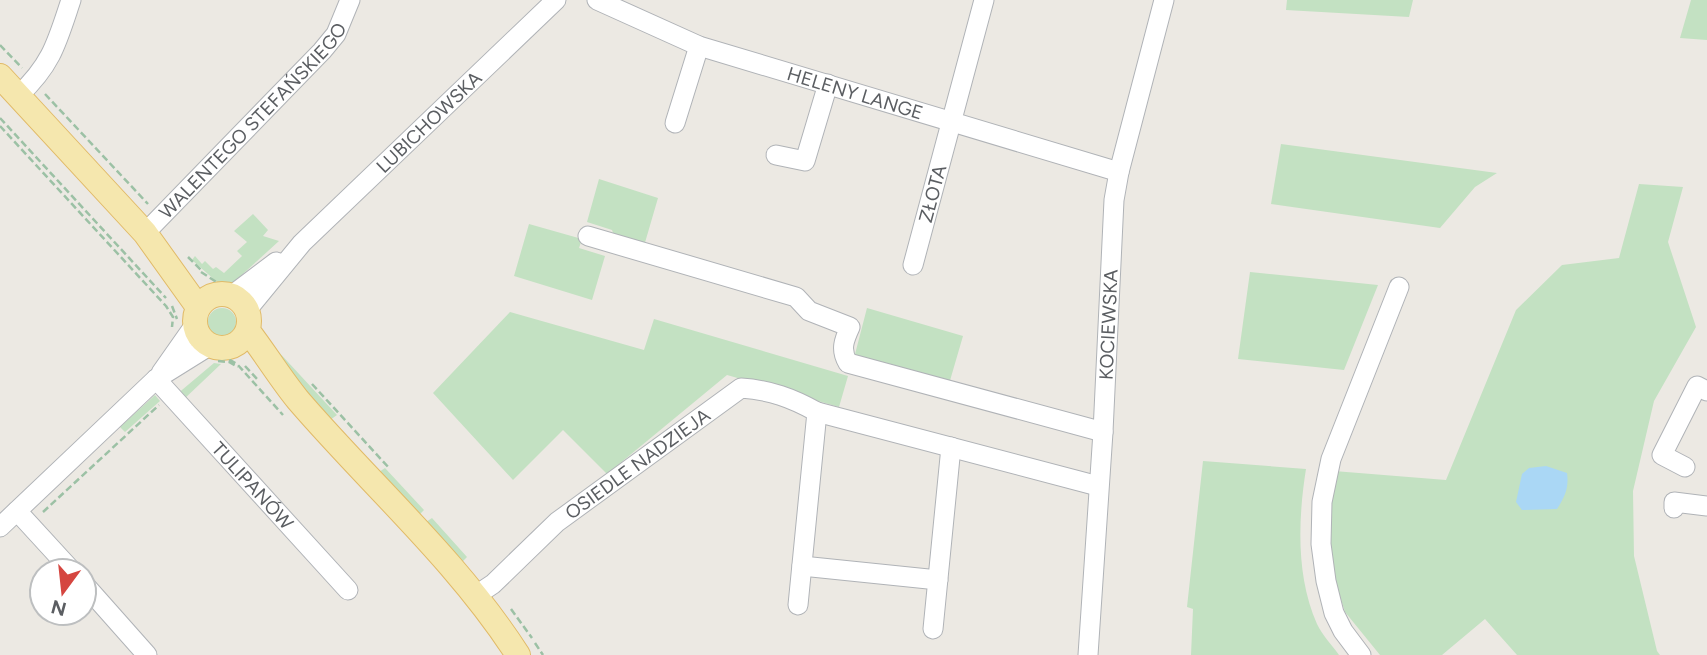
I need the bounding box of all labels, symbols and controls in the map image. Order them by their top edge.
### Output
street label: WALENTEGO STEFAŃSKIEGO [154,19,351,223]
street label: HELENY LANGE [785,62,926,124]
street label: LUBICHOWSKA [371,66,486,177]
street label: ZŁOTA [913,162,951,225]
street label: KOCIEWSKA [1094,269,1122,381]
street label: OSIEDLE NADZIEJA [560,403,714,524]
street label: TULIPANÓW [207,437,299,535]
north arrow [28,557,98,627]
text: N [49,595,69,621]

